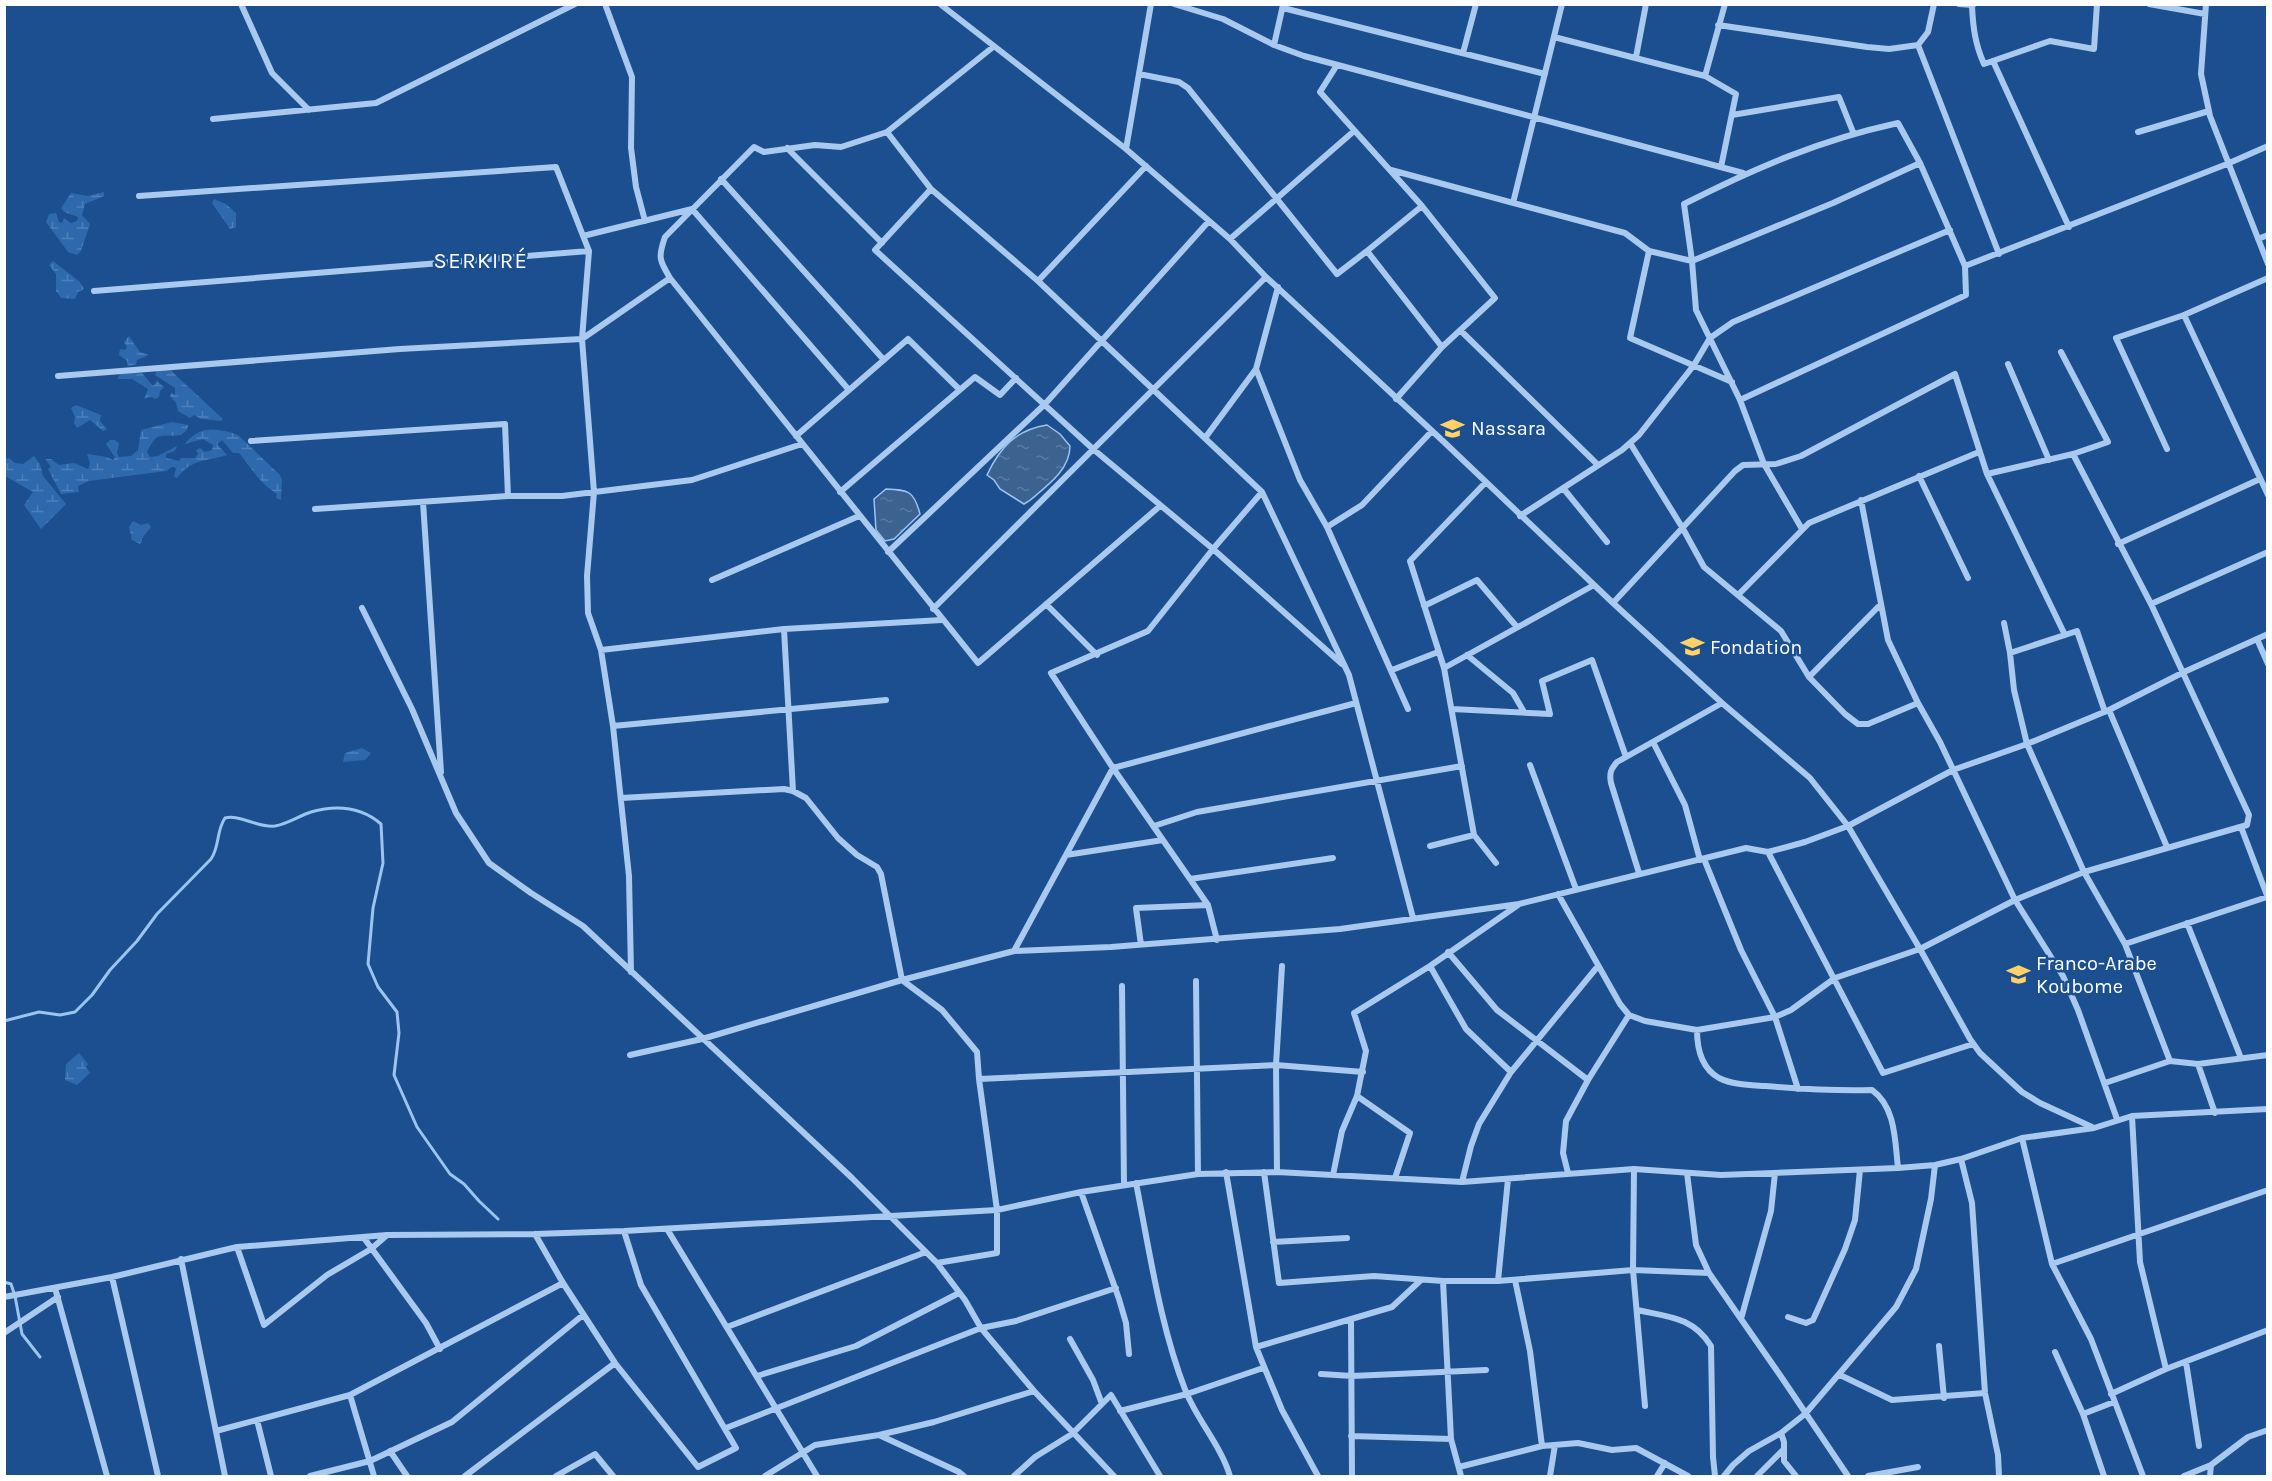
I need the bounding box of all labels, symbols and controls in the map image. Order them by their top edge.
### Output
district label: SERKIRÉ [433,247,529,274]
school or university icon: Nassara [1440,415,1466,441]
place label: Nassara [1471,417,1546,440]
school or university icon: Fondation [1679,634,1705,660]
place label: Fondation [1710,636,1802,659]
place label: Franco-Arabe Koubome [2036,952,2157,998]
school or university icon: Franco-Arabe Koubome [2005,961,2031,987]

